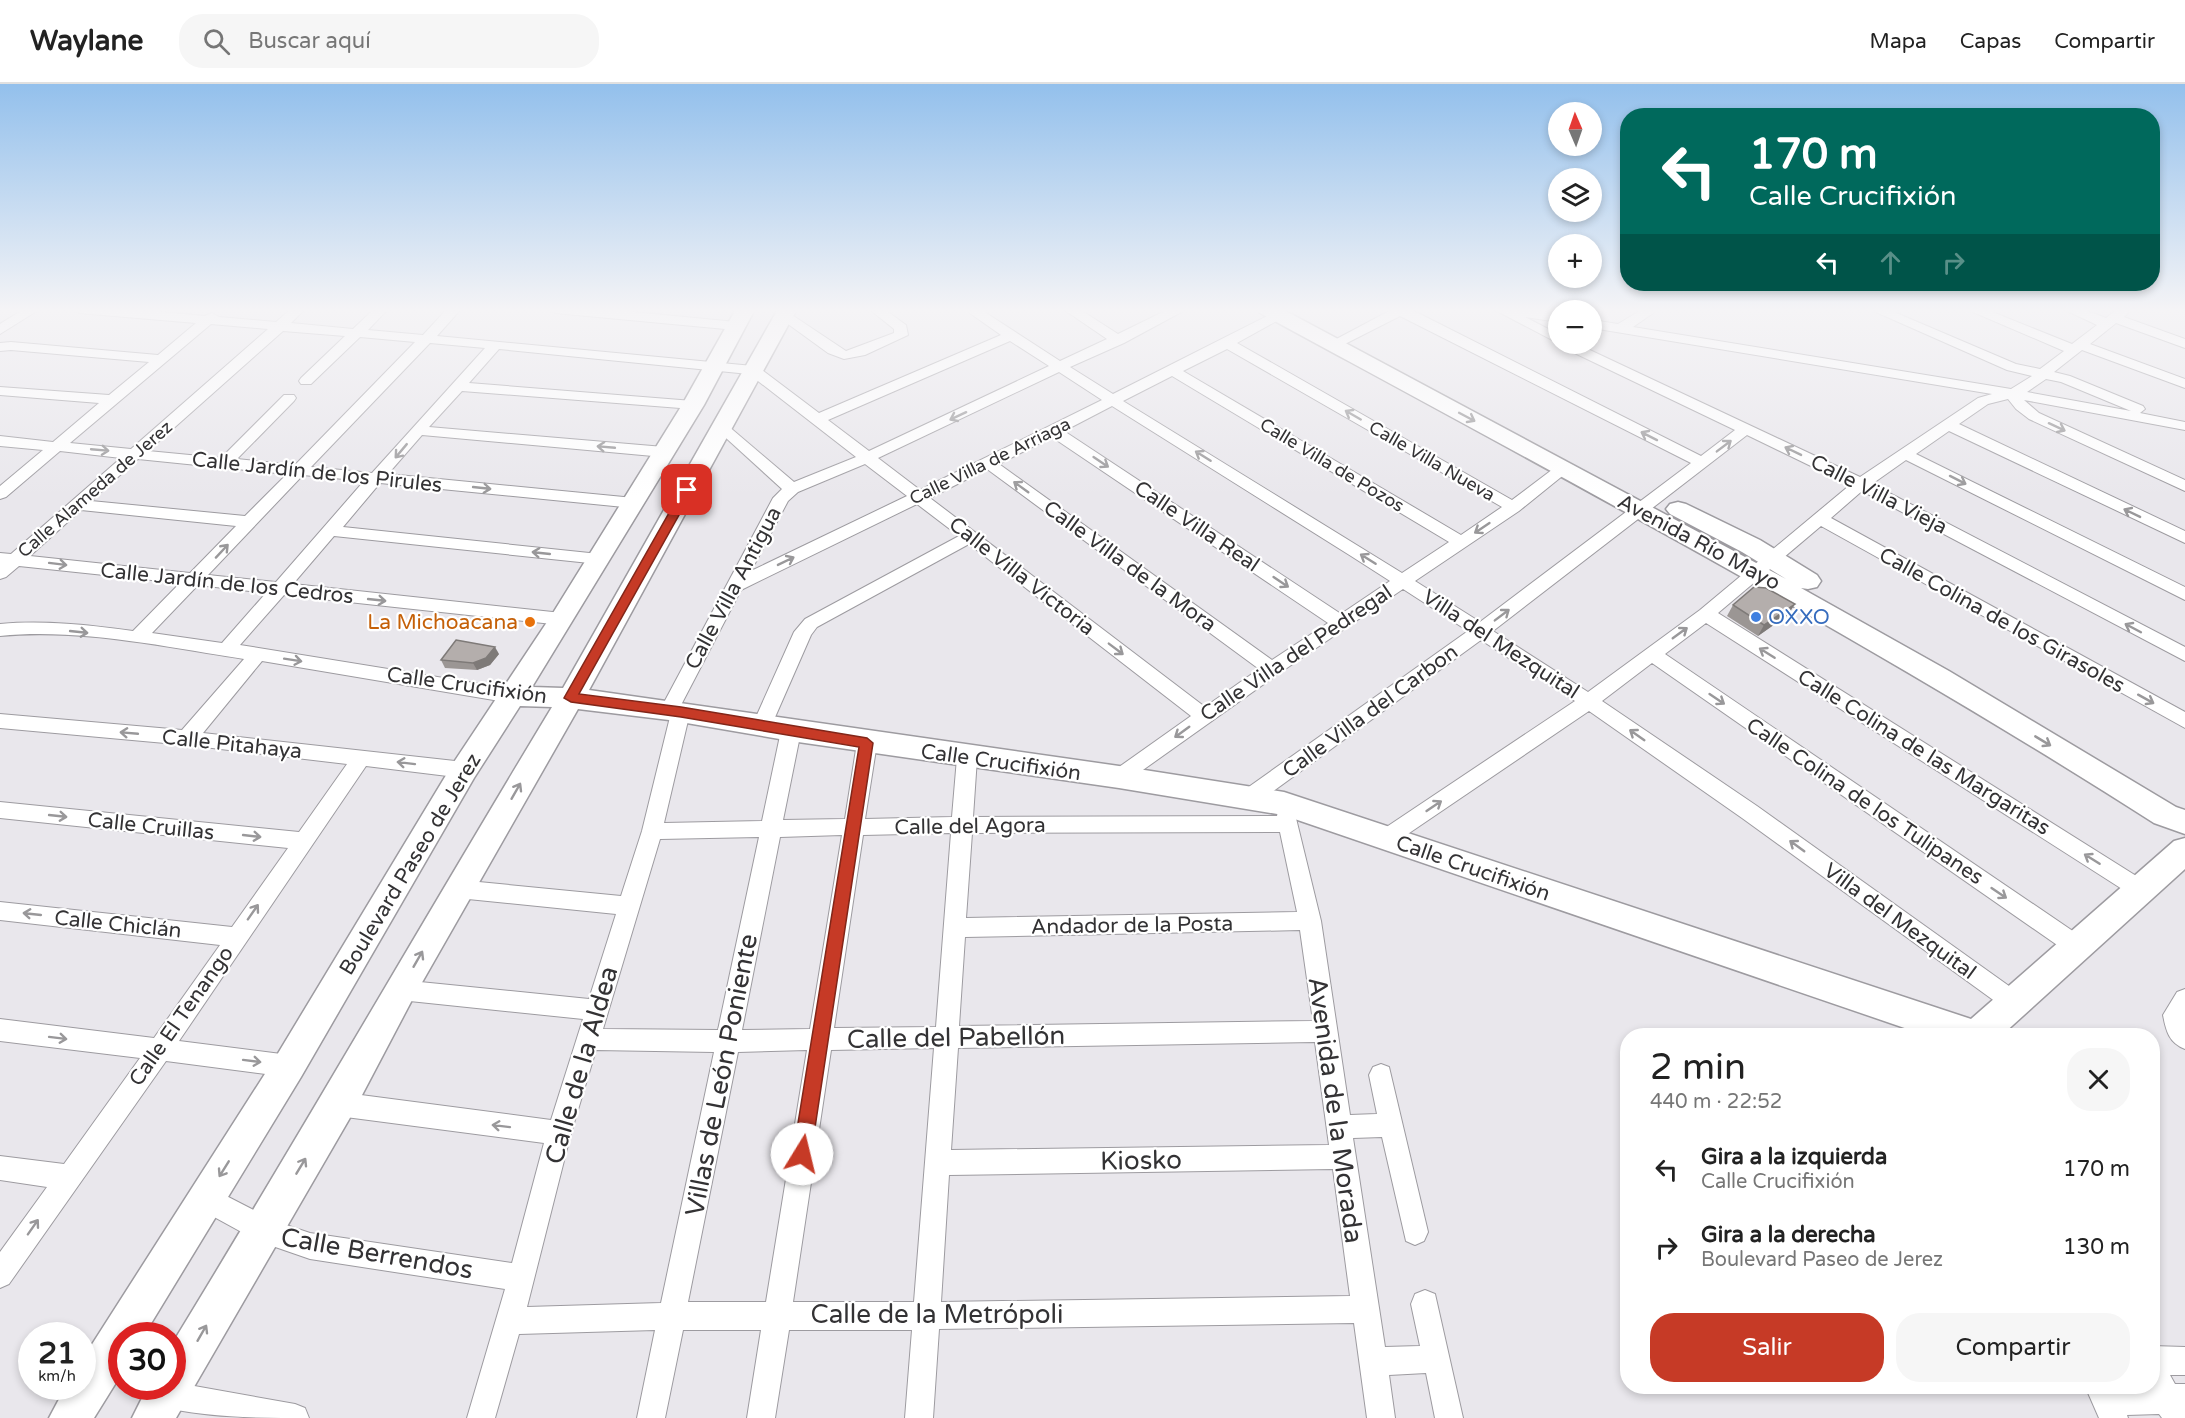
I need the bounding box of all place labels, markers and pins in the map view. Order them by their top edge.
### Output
pin [661,464,712,515]
place label: OXXO [1768,605,1830,630]
place label: La Michoacana [367,610,518,635]
marker: OXXO [1749,610,1763,624]
marker: La Michoacana [523,615,537,629]

